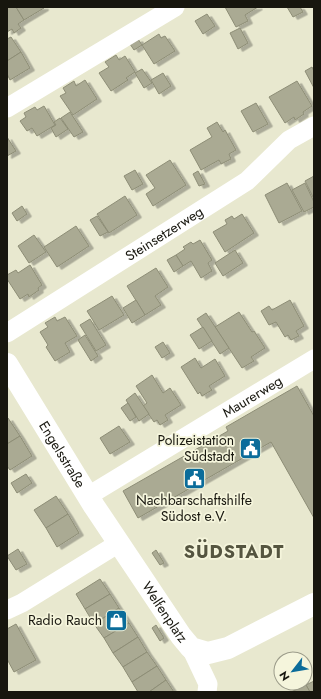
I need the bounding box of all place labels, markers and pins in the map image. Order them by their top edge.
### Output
place label: Polizeistation Südstadt [157,430,235,466]
public building icon: Polizeistation Südstadt [237,435,263,461]
public building icon: Nachbarschaftshilfe Südost e.V. [181,465,207,491]
place label: Nachbarschaftshilfe Südost e.V. [136,490,252,526]
shop icon: Radio Rauch [104,607,130,633]
place label: Radio Rauch [28,610,102,630]

